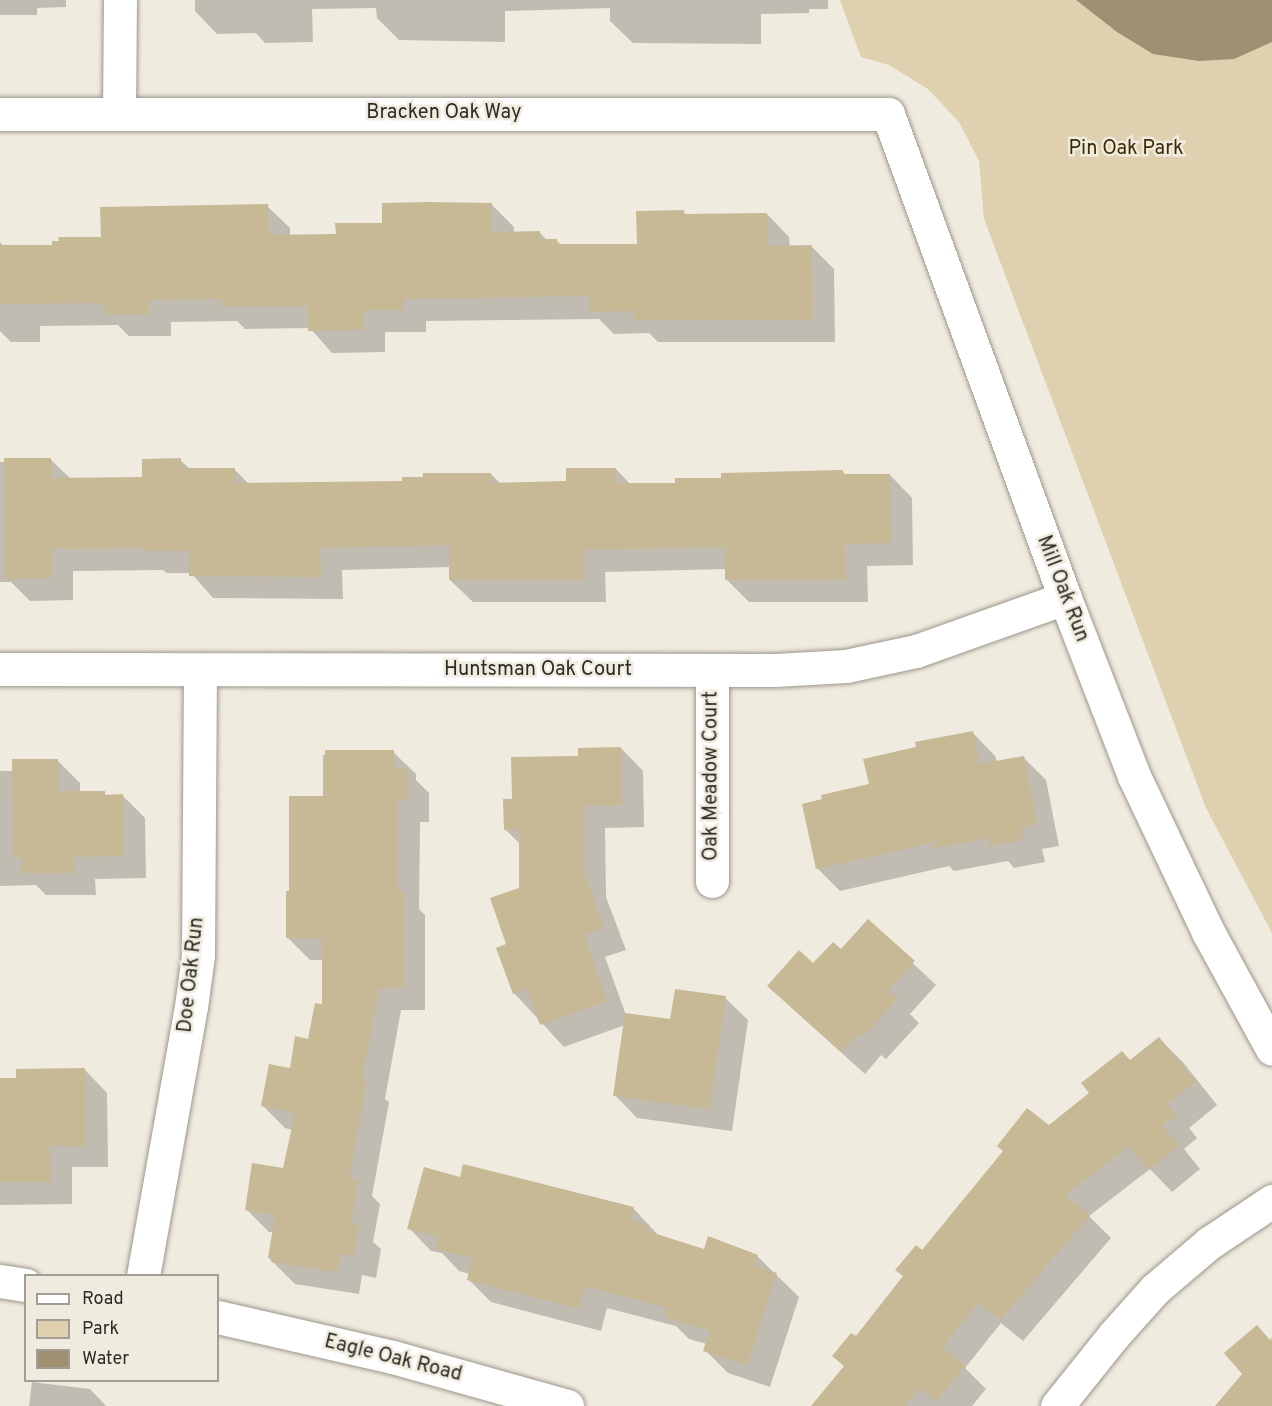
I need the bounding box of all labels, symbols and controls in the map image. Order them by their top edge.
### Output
street label: Bracken Oak Way [366,101,522,125]
park label: Pin Oak Park [1069,137,1183,161]
street label: Mill Oak Run [1031,532,1093,646]
street label: Huntsman Oak Court [444,658,632,682]
street label: Oak Meadow Court [700,691,724,861]
street label: Doe Oak Run [174,916,210,1034]
legend [24,1274,219,1382]
text: Road [82,1288,124,1311]
text: Park [82,1318,119,1341]
street label: Eagle Oak Road [322,1330,464,1388]
text: Water [82,1348,129,1371]

